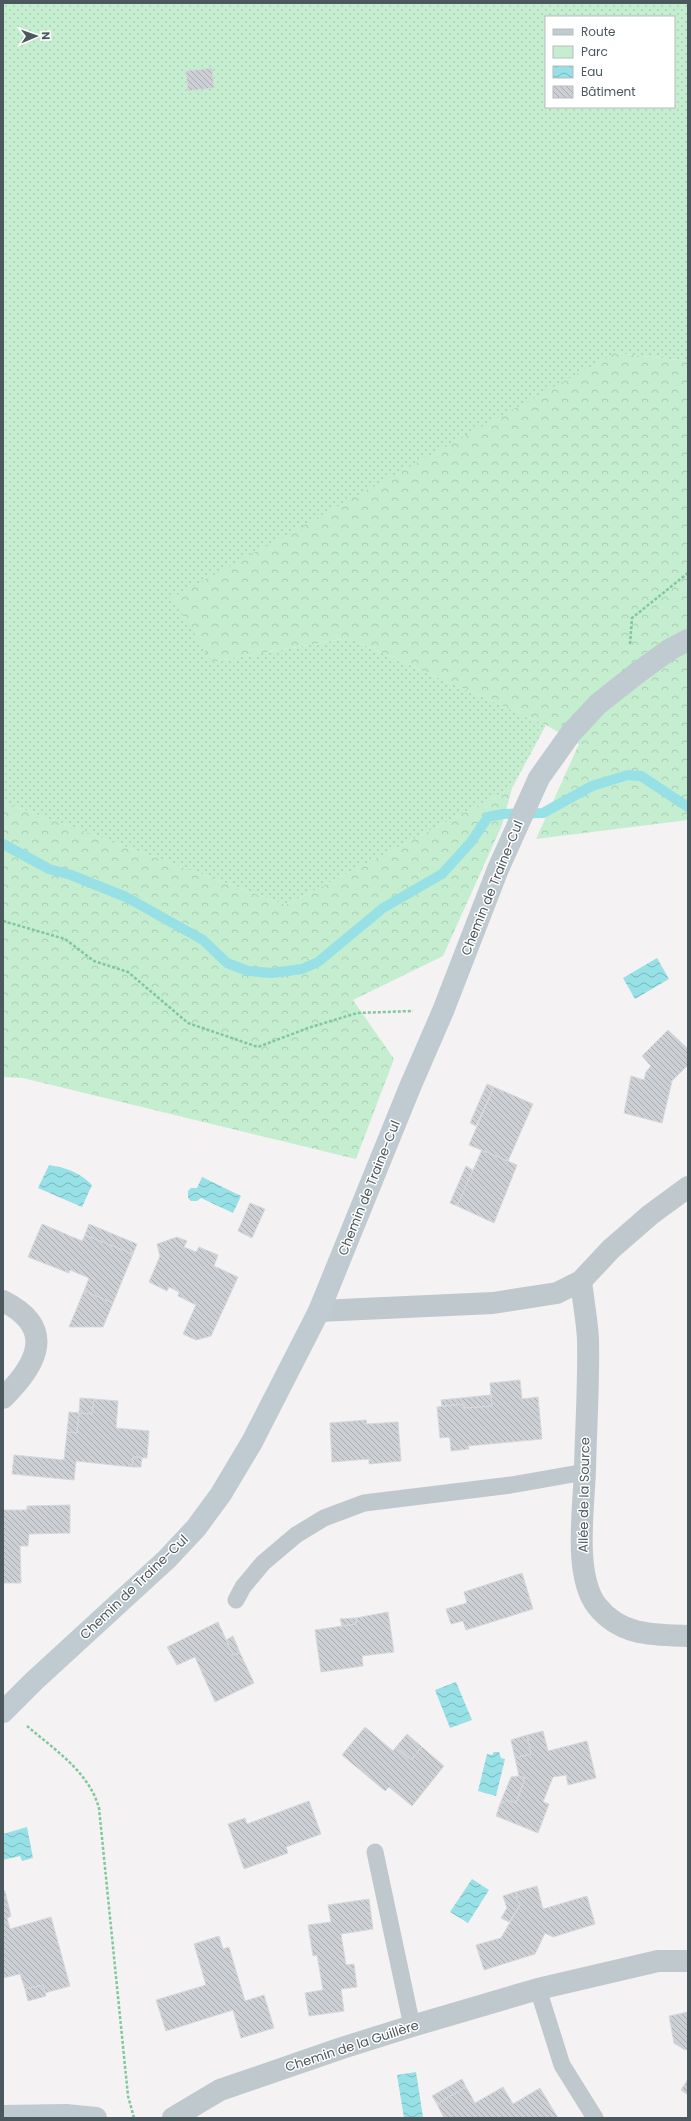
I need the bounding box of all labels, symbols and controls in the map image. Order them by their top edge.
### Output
north arrow [16,16,56,56]
legend [545,16,675,108]
text: Route [581,23,615,40]
text: N [38,31,54,40]
text: Parc [581,43,608,60]
text: Eau [581,63,603,80]
text: Bâtiment [581,83,636,100]
street label: Chemin de Traine-Cul [456,818,528,958]
street label: Chemin de Traine-Cul [333,1118,405,1258]
street label: Allée de la Source [573,1437,595,1553]
street label: Chemin de Traine-Cul [76,1530,192,1644]
street label: Chemin de la Guillère [283,2015,421,2077]

